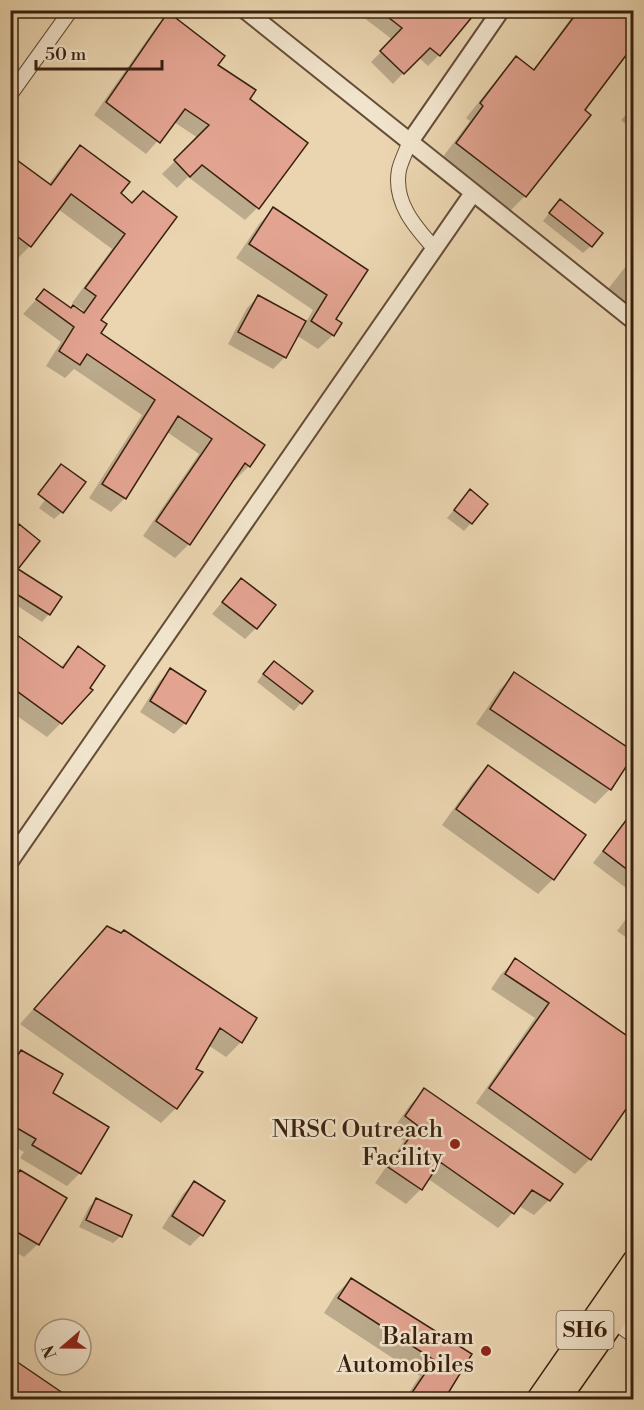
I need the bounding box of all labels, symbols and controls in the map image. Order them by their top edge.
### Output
scale bar [36,33,162,71]
text: 50 m [45,43,87,66]
place label: NRSC Outreach Facility [272,1115,443,1173]
marker: NRSC Outreach Facility [448,1137,462,1151]
road number: SH6 [556,1311,614,1349]
north arrow [33,1317,93,1377]
place label: Balaram Automobiles [336,1322,474,1380]
text: N [38,1342,61,1361]
marker: Balaram Automobiles [479,1344,493,1358]

